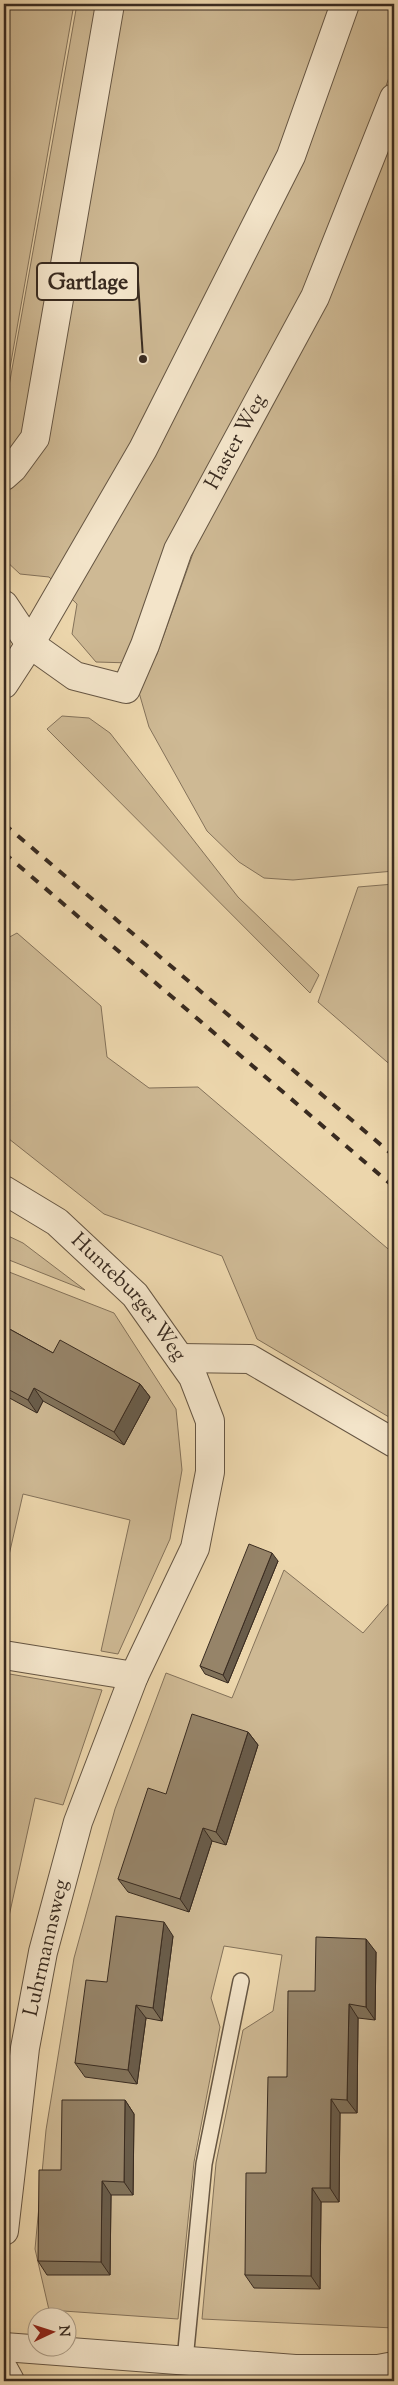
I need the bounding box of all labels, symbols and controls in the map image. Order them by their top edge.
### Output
callout: Gartlage [37,263,138,300]
text: Gartlage [48,268,128,300]
street label: Haster Weg [198,389,275,495]
street label: Hunteburger Weg [63,1227,193,1368]
street label: Luhrmannsweg [17,1876,77,2020]
north arrow [28,2308,78,2358]
text: N [53,2325,73,2338]

